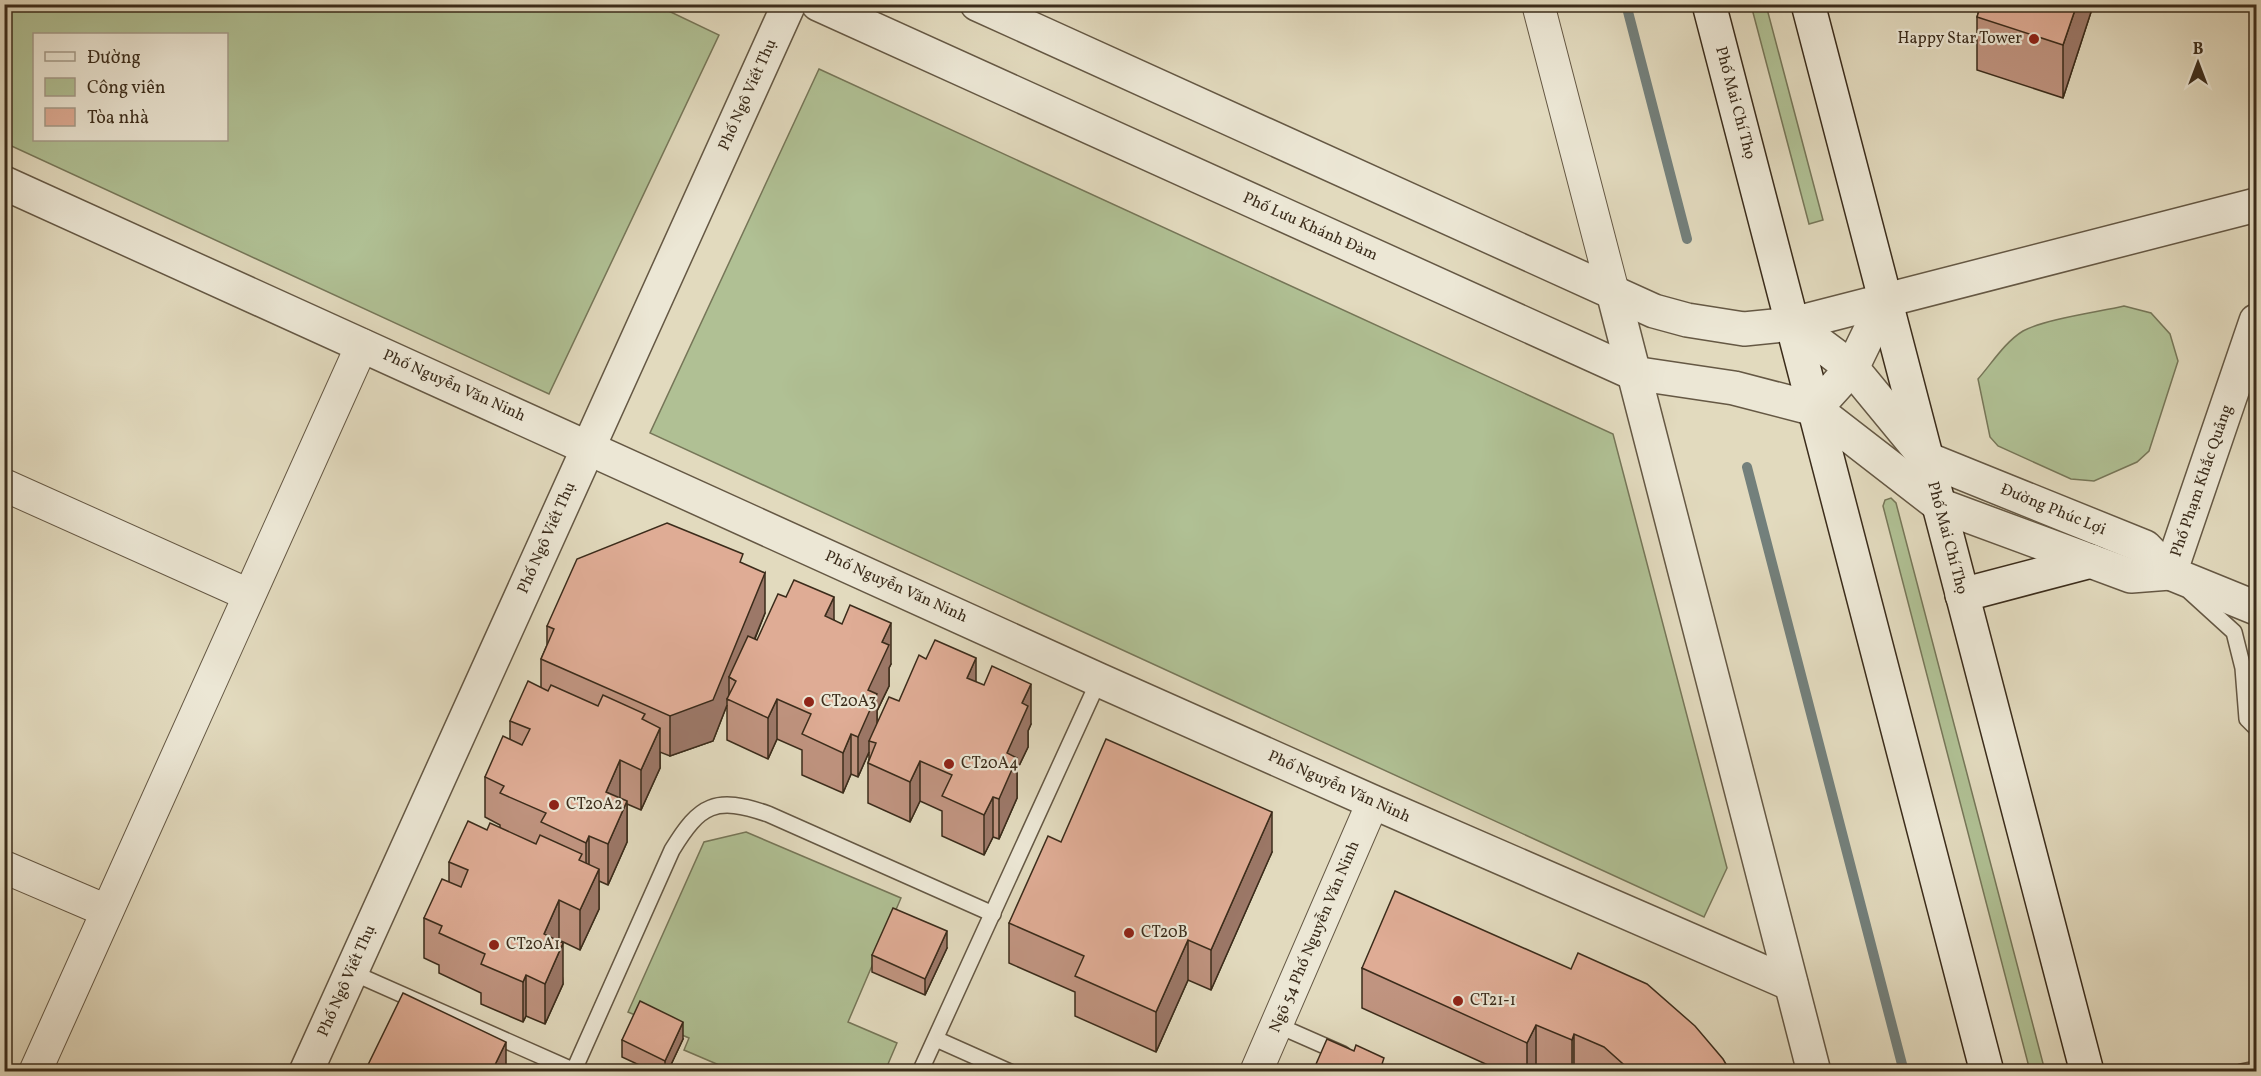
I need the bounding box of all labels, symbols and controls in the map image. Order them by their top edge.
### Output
place label: Happy Star Tower [1897,28,2022,50]
marker: Happy Star Tower [2027,32,2041,46]
legend [33,33,228,141]
north arrow [2168,33,2228,93]
street label: Phố Ngô Viết Thụ [713,36,783,154]
text: B [2193,39,2204,61]
street label: Phố Mai Chí Thọ [1709,44,1761,162]
text: Đường [87,46,141,71]
text: Công viên [87,76,166,101]
text: Tòa nhà [87,106,149,131]
street label: Phố Lưu Khánh Đàm [1239,187,1381,267]
street label: Phố Nguyễn Văn Ninh [379,345,529,427]
street label: Phố Phạm Khắc Quảng [2166,402,2238,560]
street label: Phố Ngô Viết Thụ [512,479,582,597]
street label: Phố Mai Chí Thọ [1921,479,1973,597]
street label: Đường Phúc Lợi [1997,479,2109,541]
street label: Phố Nguyễn Văn Ninh [821,546,971,628]
place label: CT20A3 [821,691,876,713]
marker: CT20A3 [802,695,816,709]
street label: Phố Nguyễn Văn Ninh [1264,746,1414,828]
place label: CT20A4 [961,753,1019,775]
marker: CT20A4 [942,757,956,771]
place label: CT20A2 [566,794,623,816]
marker: CT20A2 [547,798,561,812]
street label: Ngõ 54 Phố Nguyễn Văn Ninh [1265,838,1365,1036]
street label: Phố Ngô Viết Thụ [312,922,382,1040]
place label: CT20B [1141,922,1188,944]
marker: CT20B [1122,926,1136,940]
place label: CT20A1 [506,934,560,956]
marker: CT20A1 [487,938,501,952]
place label: CT21-1 [1470,990,1516,1012]
marker: CT21-1 [1451,994,1465,1008]

